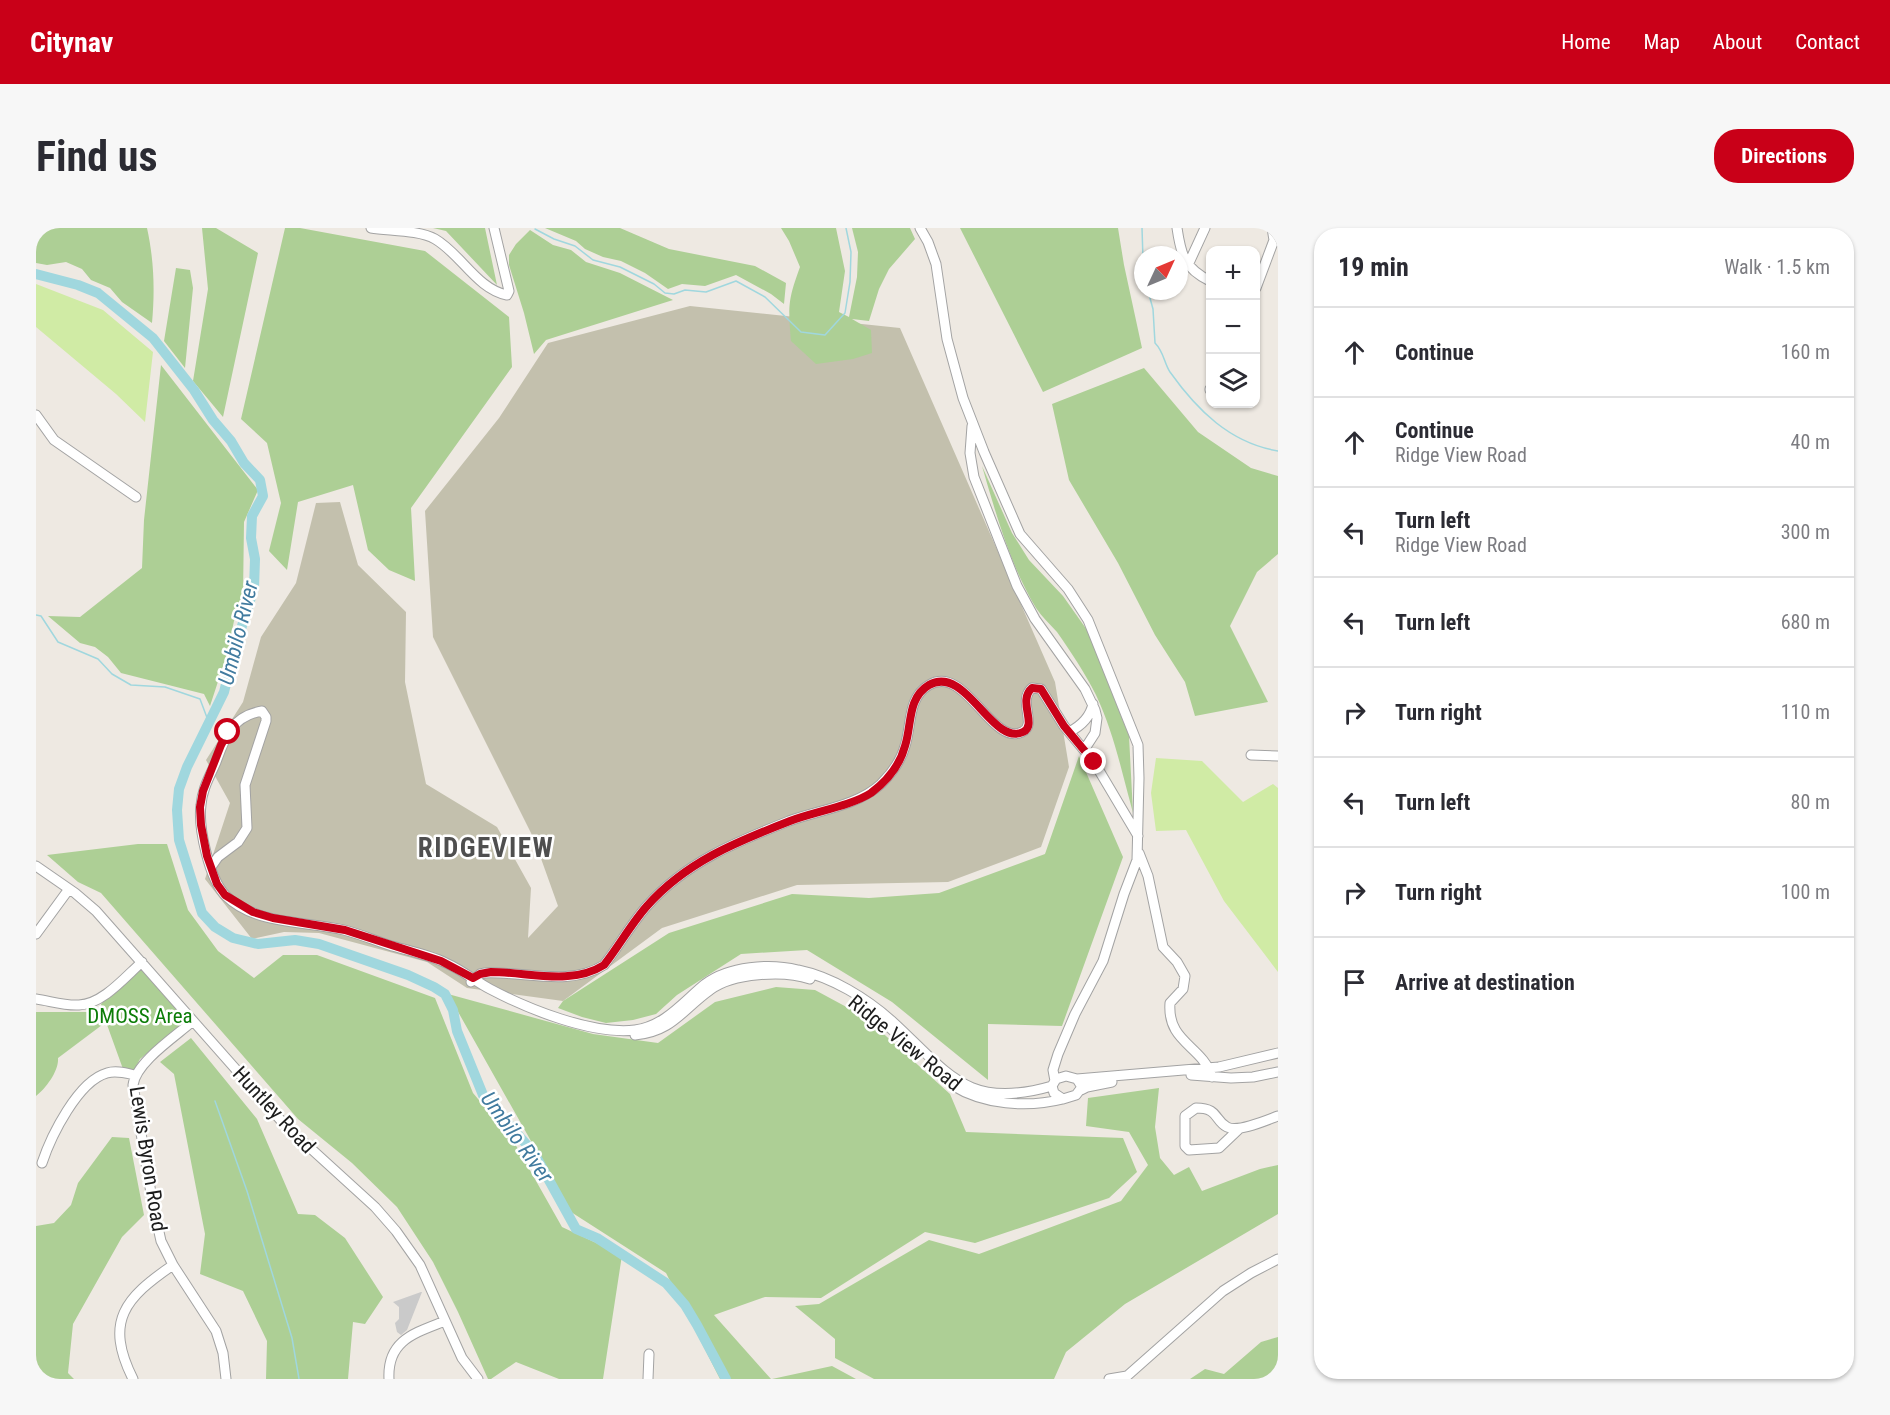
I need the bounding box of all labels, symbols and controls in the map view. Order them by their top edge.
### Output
text: Citynav [30,26,113,59]
text: Home [1561,30,1611,54]
text: Map [1644,30,1680,54]
text: About [1713,30,1762,54]
text: Contact [1795,30,1860,54]
button: Directions [1714,129,1854,183]
text: Find us [36,132,157,181]
north arrow [1134,246,1188,300]
map controls [1206,246,1260,408]
button: + [1206,246,1260,300]
text: 19 min [1338,252,1409,282]
text: Walk · 1.5 km [1724,255,1830,279]
button: − [1206,300,1260,354]
icon: ahead [1338,336,1371,369]
text: Continue [1395,340,1474,365]
text: 160 m [1781,340,1830,364]
button: layers [1206,354,1260,408]
text: Continue [1395,418,1474,443]
icon: ahead [1338,426,1371,459]
text: 40 m [1791,430,1830,454]
text: Ridge View Road [1395,443,1527,467]
text: Turn left [1395,508,1470,533]
icon: left [1338,516,1371,549]
text: 300 m [1781,520,1830,544]
text: Ridge View Road [1395,533,1527,557]
water label: Umbilo River [213,578,263,687]
icon: left [1338,606,1371,639]
text: Turn left [1395,610,1470,635]
text: 680 m [1781,610,1830,634]
icon: right [1338,696,1371,729]
text: Turn right [1395,700,1482,725]
text: 110 m [1781,700,1830,724]
route start [214,718,240,744]
route end [1080,748,1106,774]
icon: left [1338,786,1371,819]
text: Turn left [1395,790,1470,815]
text: 80 m [1791,790,1830,814]
district label: RIDGEVIEW [418,832,554,864]
icon: right [1338,876,1371,909]
text: Turn right [1395,880,1482,905]
text: 100 m [1781,880,1830,904]
icon: arrive [1338,966,1371,999]
text: Arrive at destination [1395,970,1575,995]
street label: Ridge View Road [844,990,966,1096]
park label: DMOSS Area [87,1004,193,1028]
street label: Huntley Road [228,1062,320,1158]
street label: Lewis Byron Road [125,1085,171,1233]
water label: Umbilo River [476,1087,559,1188]

